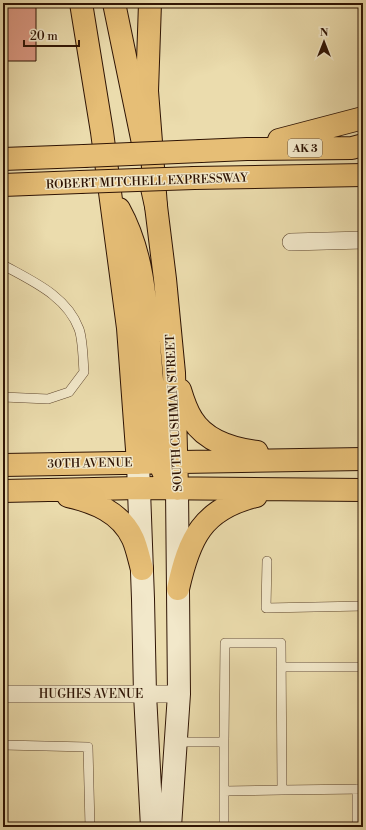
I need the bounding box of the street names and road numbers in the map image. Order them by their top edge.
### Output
road number: AK 3 [288,139,322,157]
street label: ROBERT MITCHELL EXPRESSWAY [46,170,249,193]
street label: SOUTH CUSHMAN STREET [163,333,186,492]
street label: 30TH AVENUE [47,455,133,472]
street label: HUGHES AVENUE [39,687,143,702]

